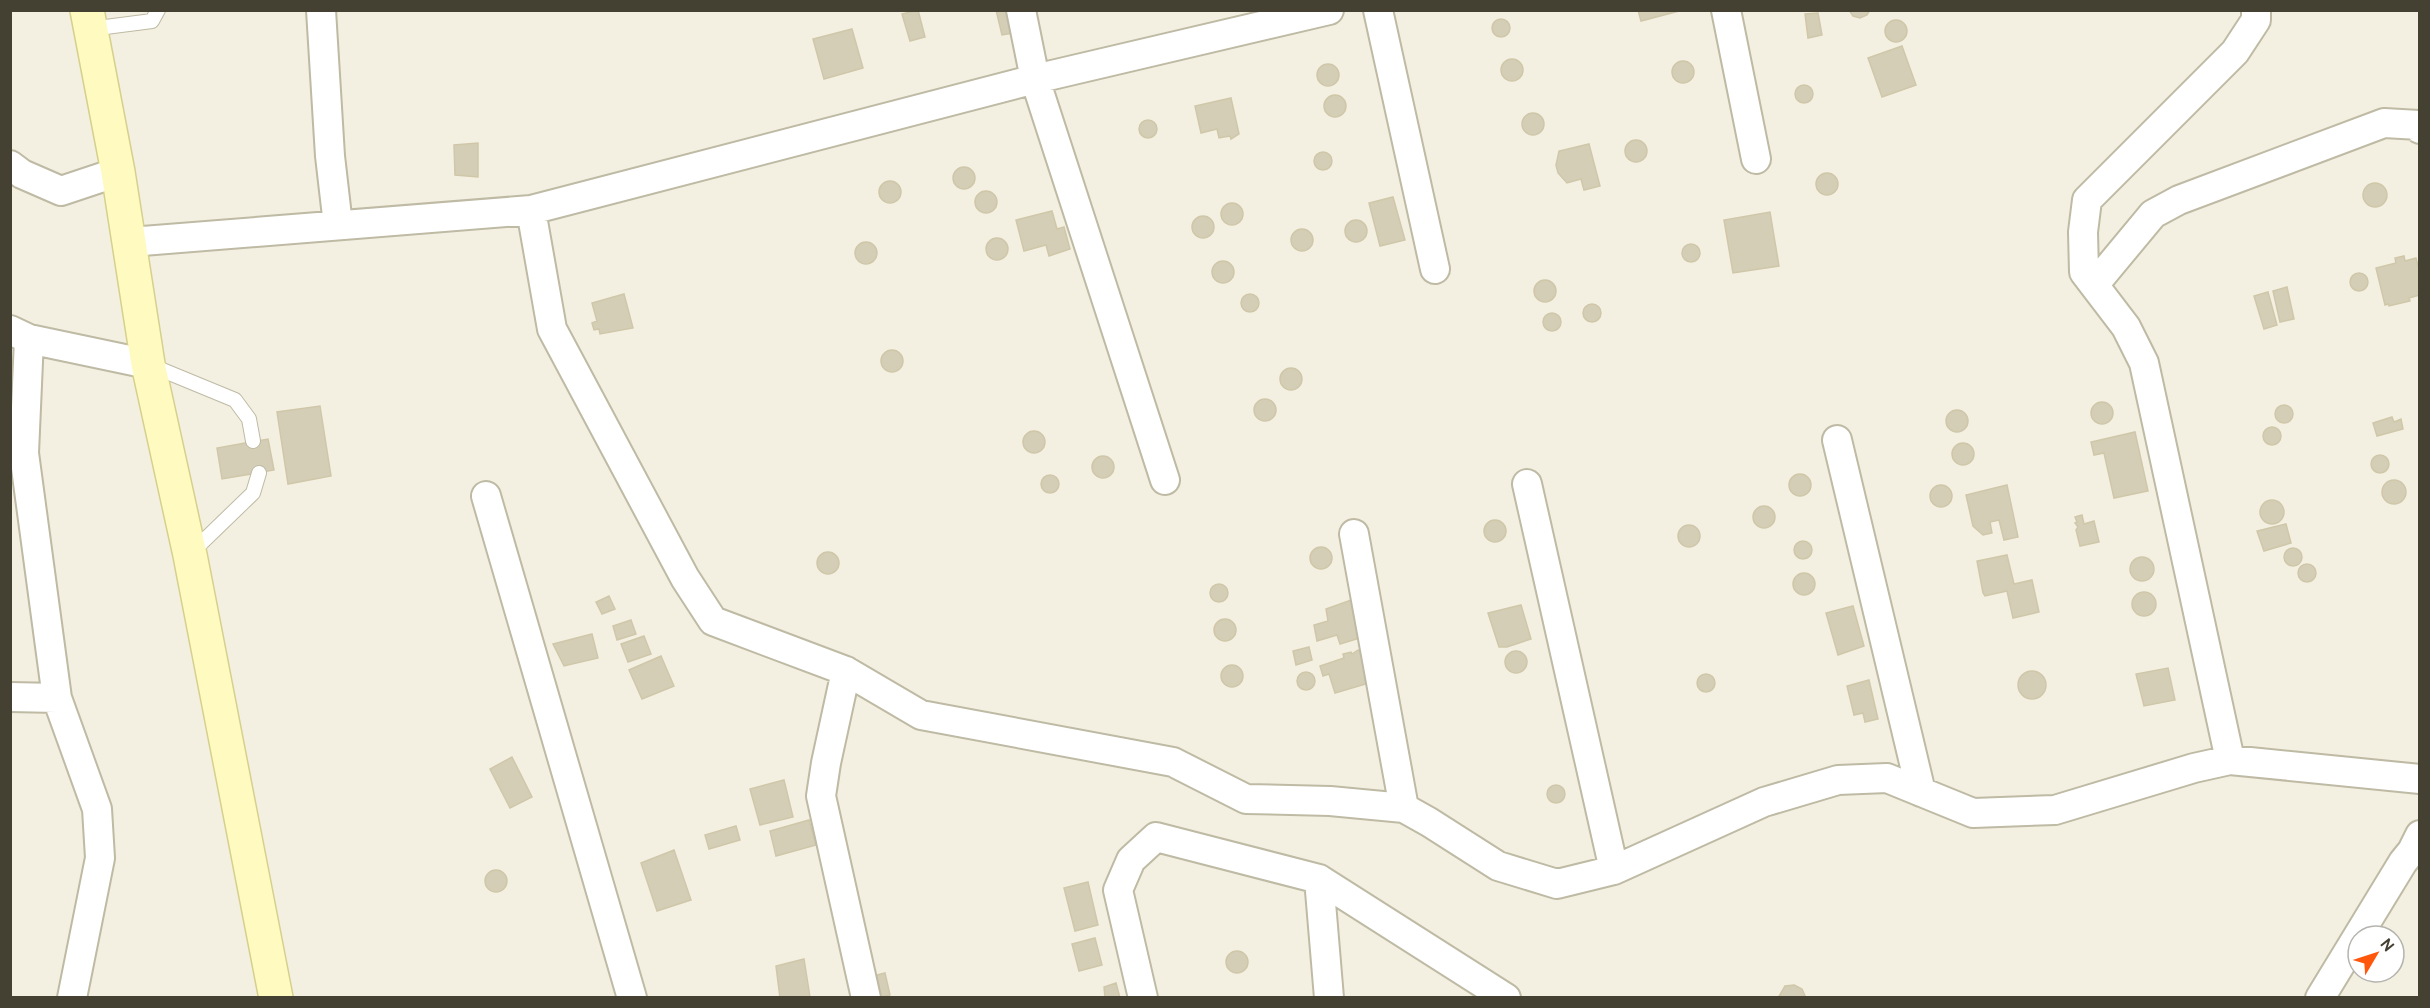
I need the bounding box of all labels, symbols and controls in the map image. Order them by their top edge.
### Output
north arrow [2346,924,2406,984]
text: N [2376,935,2398,955]

